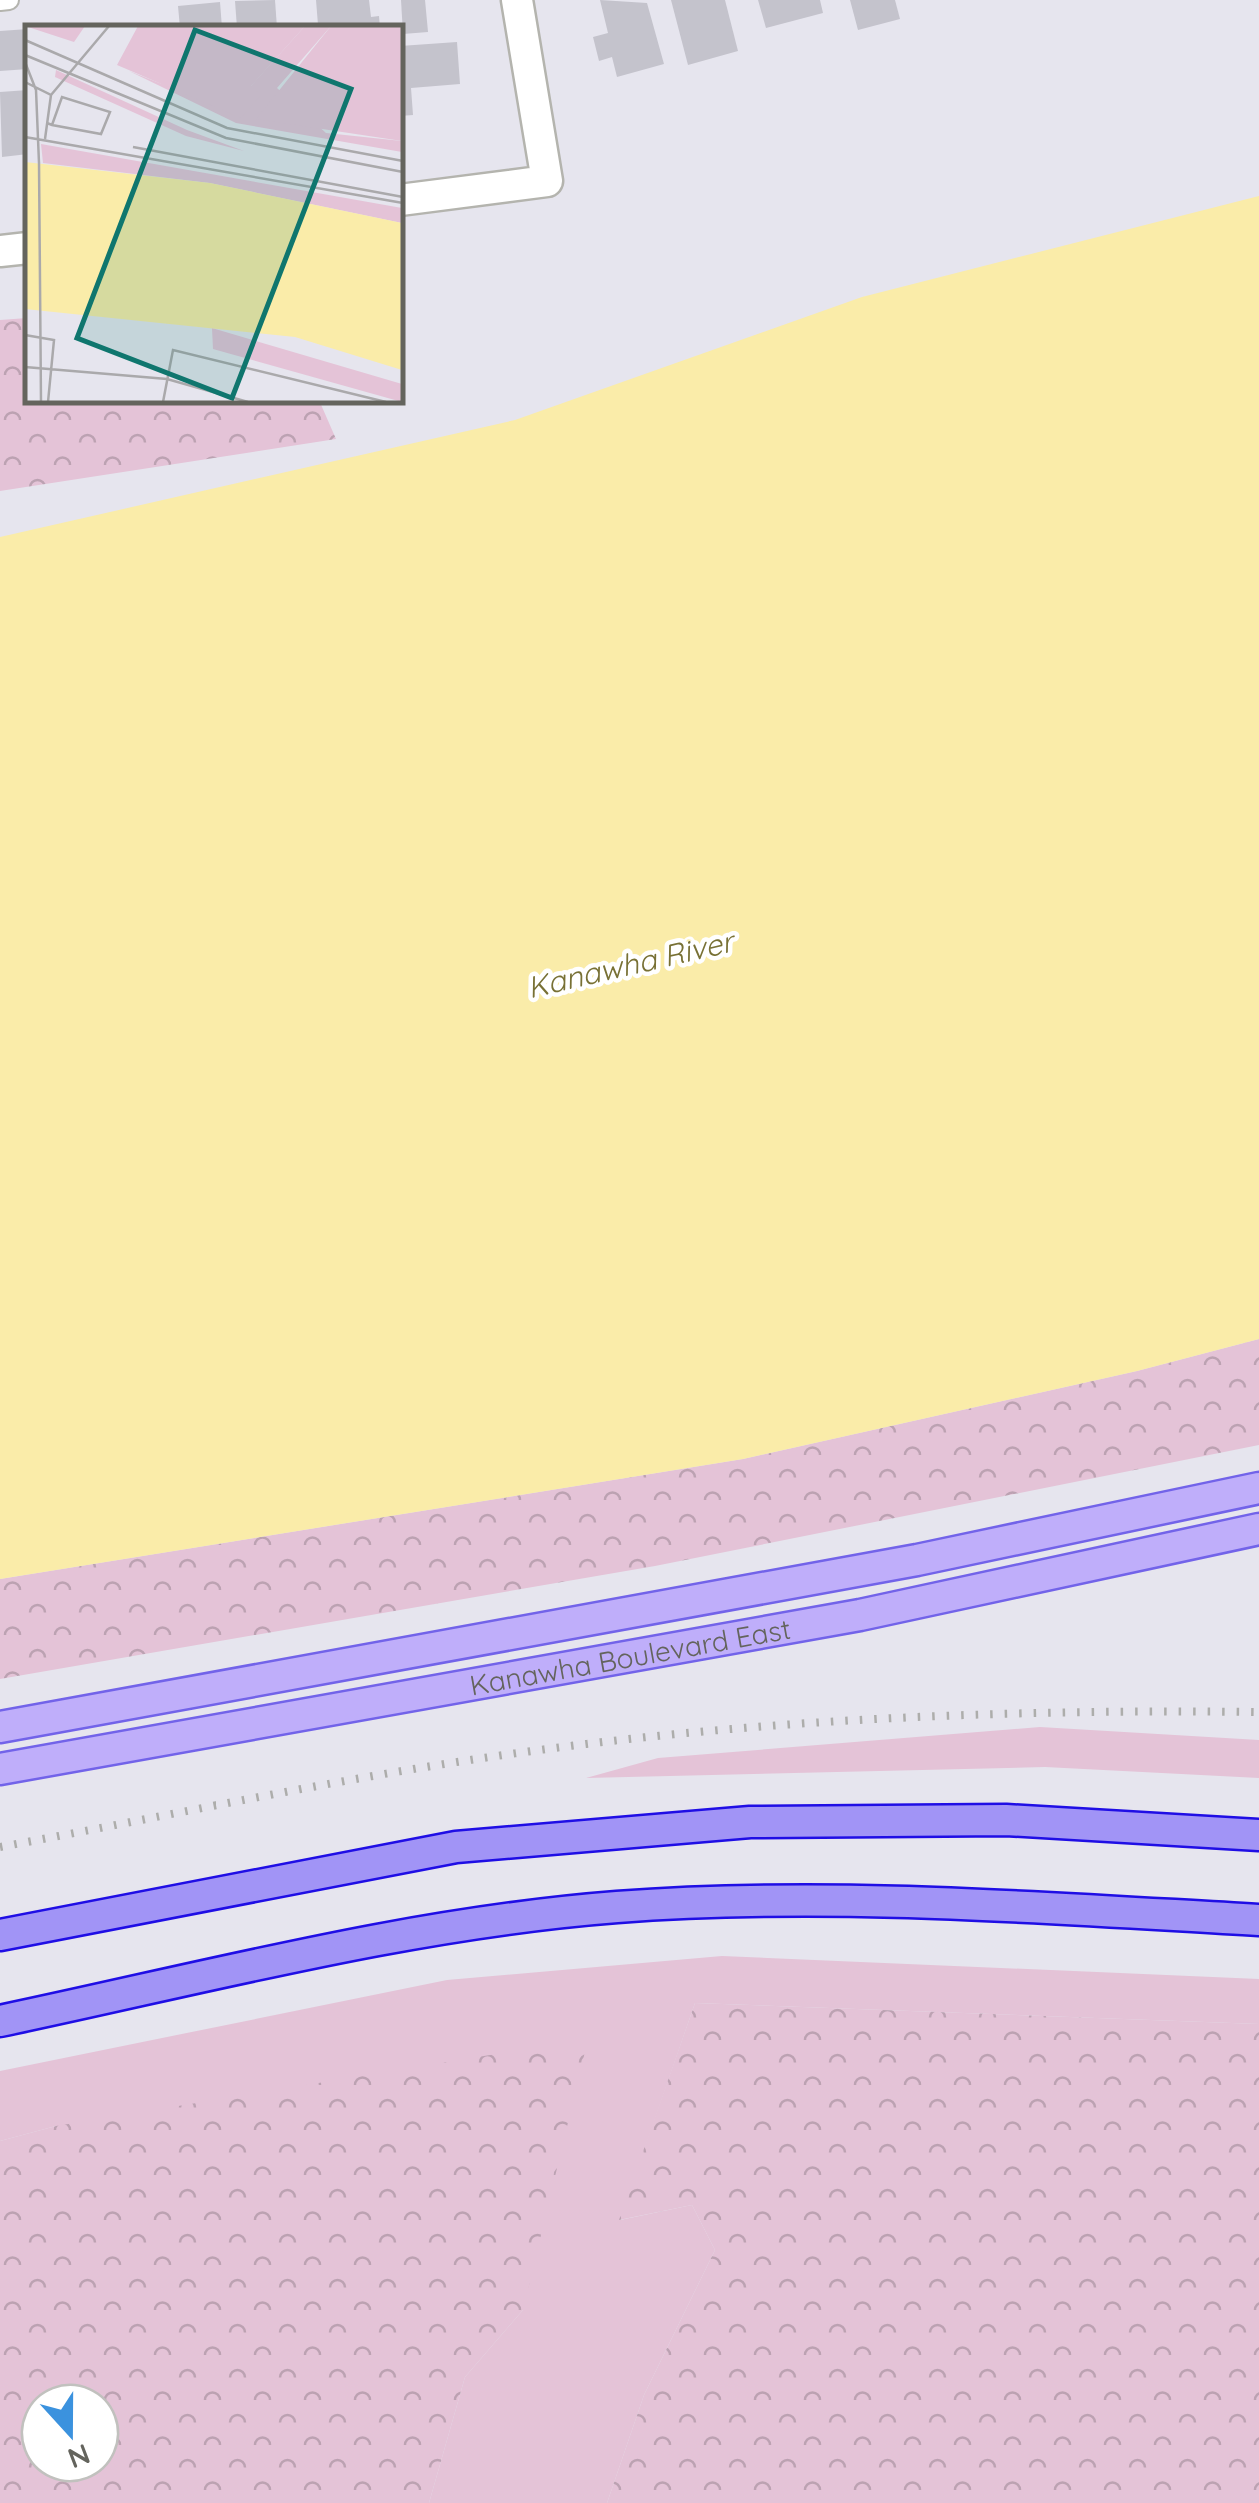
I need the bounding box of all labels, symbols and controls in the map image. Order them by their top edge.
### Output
inset map [25,25,402,402]
water label: Kanawha River [523,921,740,1006]
street label: Kanawha Boulevard East [467,1610,793,1702]
north arrow [20,2383,120,2483]
text: N [63,2437,95,2477]

